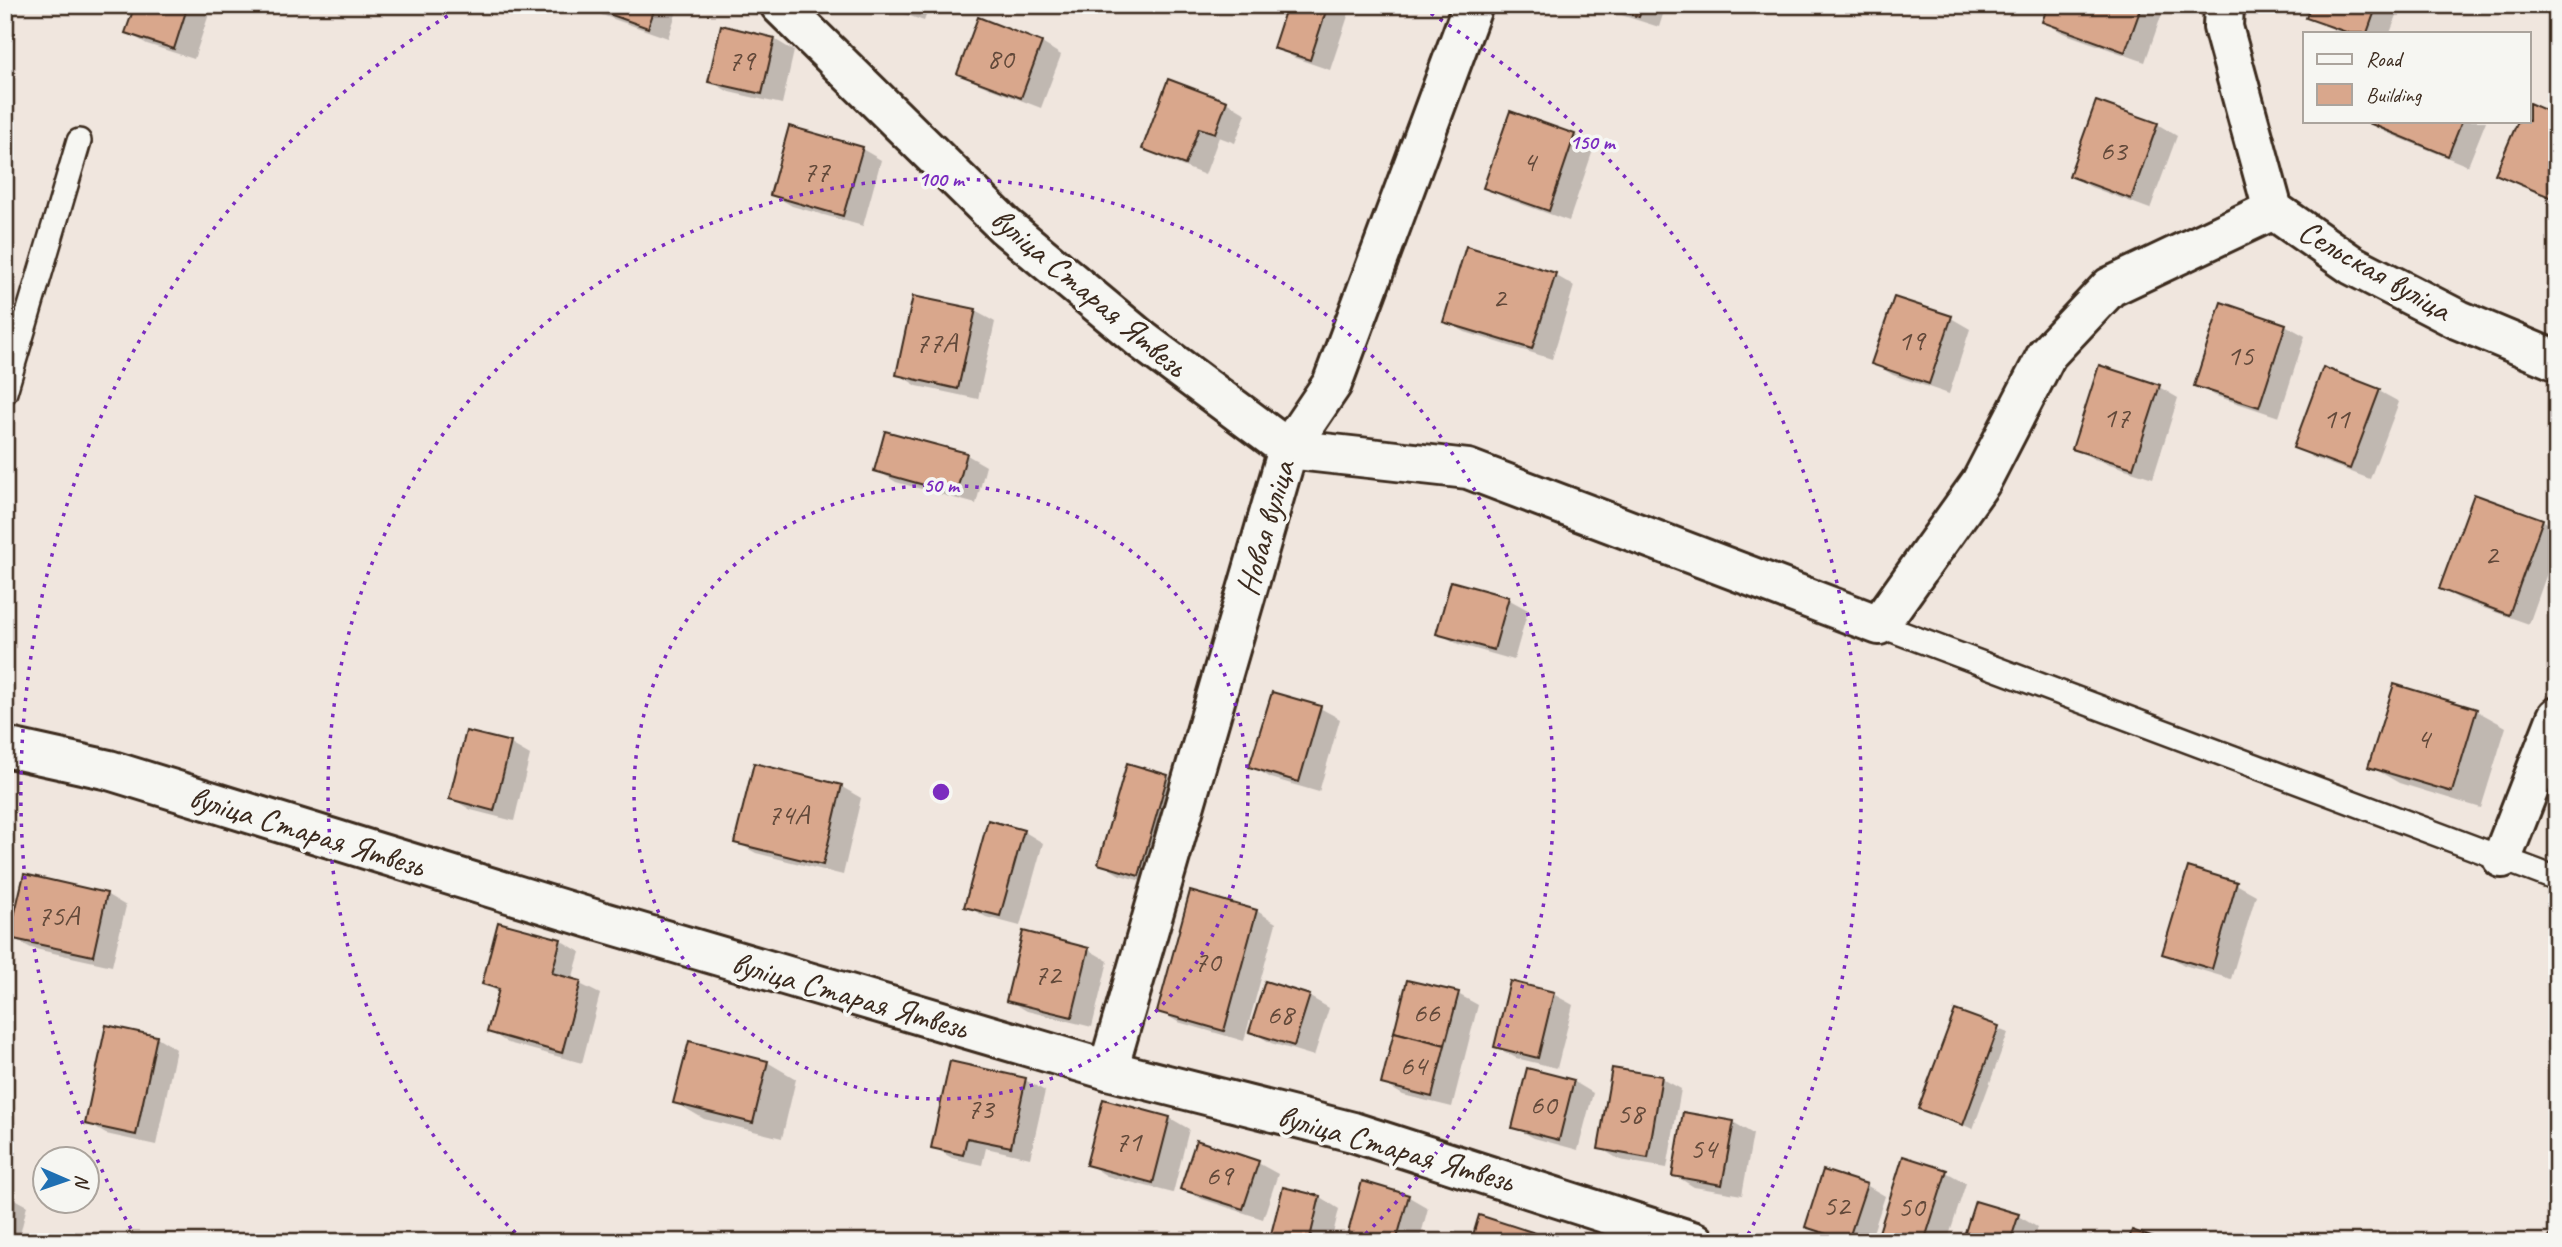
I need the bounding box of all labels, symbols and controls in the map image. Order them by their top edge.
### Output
legend [2303,32,2530,122]
house number: 80 [987,39,1016,77]
house number: 79 [728,41,757,79]
text: Road [2366,46,2405,72]
text: Building [2366,82,2423,108]
text: 150 m [1569,129,1617,155]
house number: 63 [2100,131,2129,169]
house number: 4 [1522,142,1538,180]
house number: 77 [803,152,831,190]
text: 100 m [918,166,966,192]
street label: вуліца Старая Ятвезь [982,198,1197,388]
street label: Сельская вуліца [2291,210,2461,332]
house number: 2 [1492,278,1508,316]
house number: 19 [1898,321,1927,359]
house number: 77А [915,323,959,361]
house number: 15 [2227,336,2255,374]
house number: 17 [2103,398,2131,436]
house number: 11 [2323,399,2351,437]
street label: Новая вуліца [1226,453,1305,600]
text: 50 m [923,472,961,498]
house number: 2 [2484,535,2500,573]
house number: 4 [2416,719,2432,757]
street label: вуліца Старая Ятвезь [184,775,432,887]
centre of rings [929,780,953,804]
house number: 74А [767,795,811,833]
house number: 75А [37,896,81,934]
street label: вуліца Старая Ятвезь [727,941,975,1049]
house number: 70 [1194,942,1223,980]
house number: 72 [1034,955,1063,993]
house number: 66 [1413,993,1441,1031]
house number: 68 [1267,995,1296,1033]
house number: 64 [1400,1046,1429,1084]
house number: 60 [1530,1085,1559,1123]
house number: 73 [967,1089,996,1127]
street label: вуліца Старая Ятвезь [1273,1094,1521,1202]
house number: 58 [1617,1094,1646,1132]
house number: 71 [1115,1122,1143,1160]
house number: 54 [1690,1129,1719,1167]
north arrow [32,1146,102,1216]
house number: 69 [1206,1156,1235,1194]
text: N [70,1174,94,1190]
house number: 52 [1823,1186,1852,1224]
house number: 50 [1898,1187,1927,1225]

